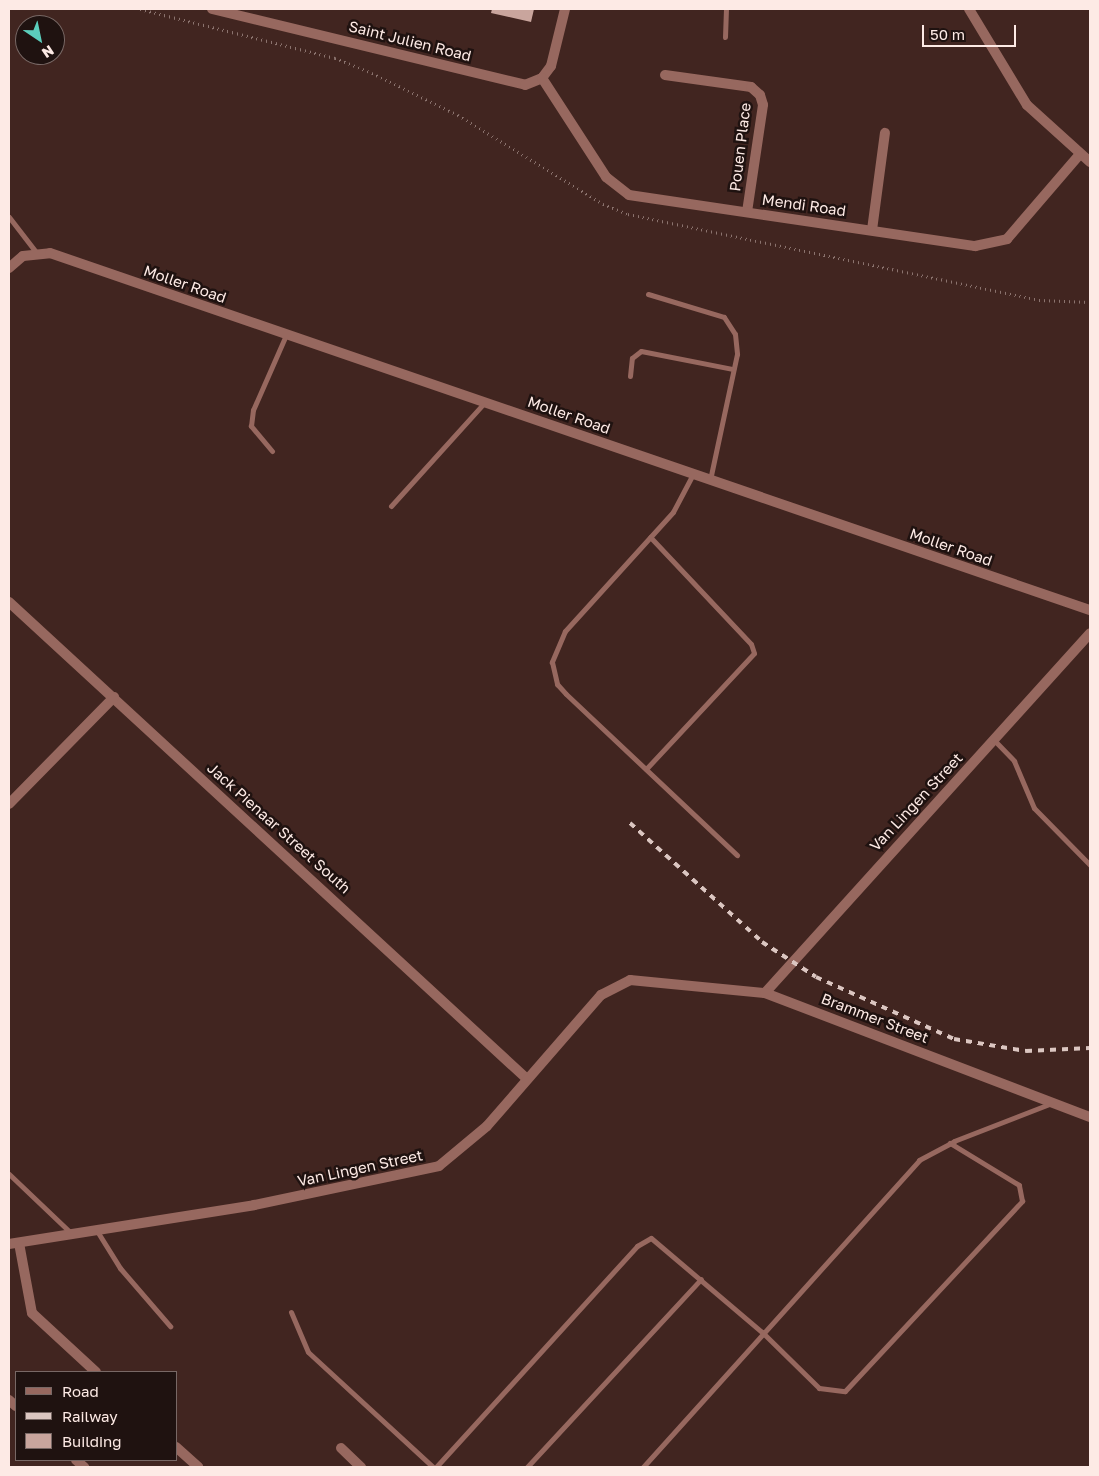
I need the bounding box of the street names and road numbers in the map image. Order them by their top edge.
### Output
street label: Saint Julien Road [347,17,473,65]
street label: Pouen Place [726,102,754,192]
street label: Mendi Road [761,190,847,220]
street label: Moller Road [141,261,229,307]
street label: Moller Road [525,392,613,438]
street label: Moller Road [907,524,995,570]
street label: Van Lingen Street [866,749,966,855]
street label: Jack Pienaar Street South [204,759,354,897]
street label: Brammer Street [819,989,931,1047]
street label: Van Lingen Street [296,1146,424,1190]

